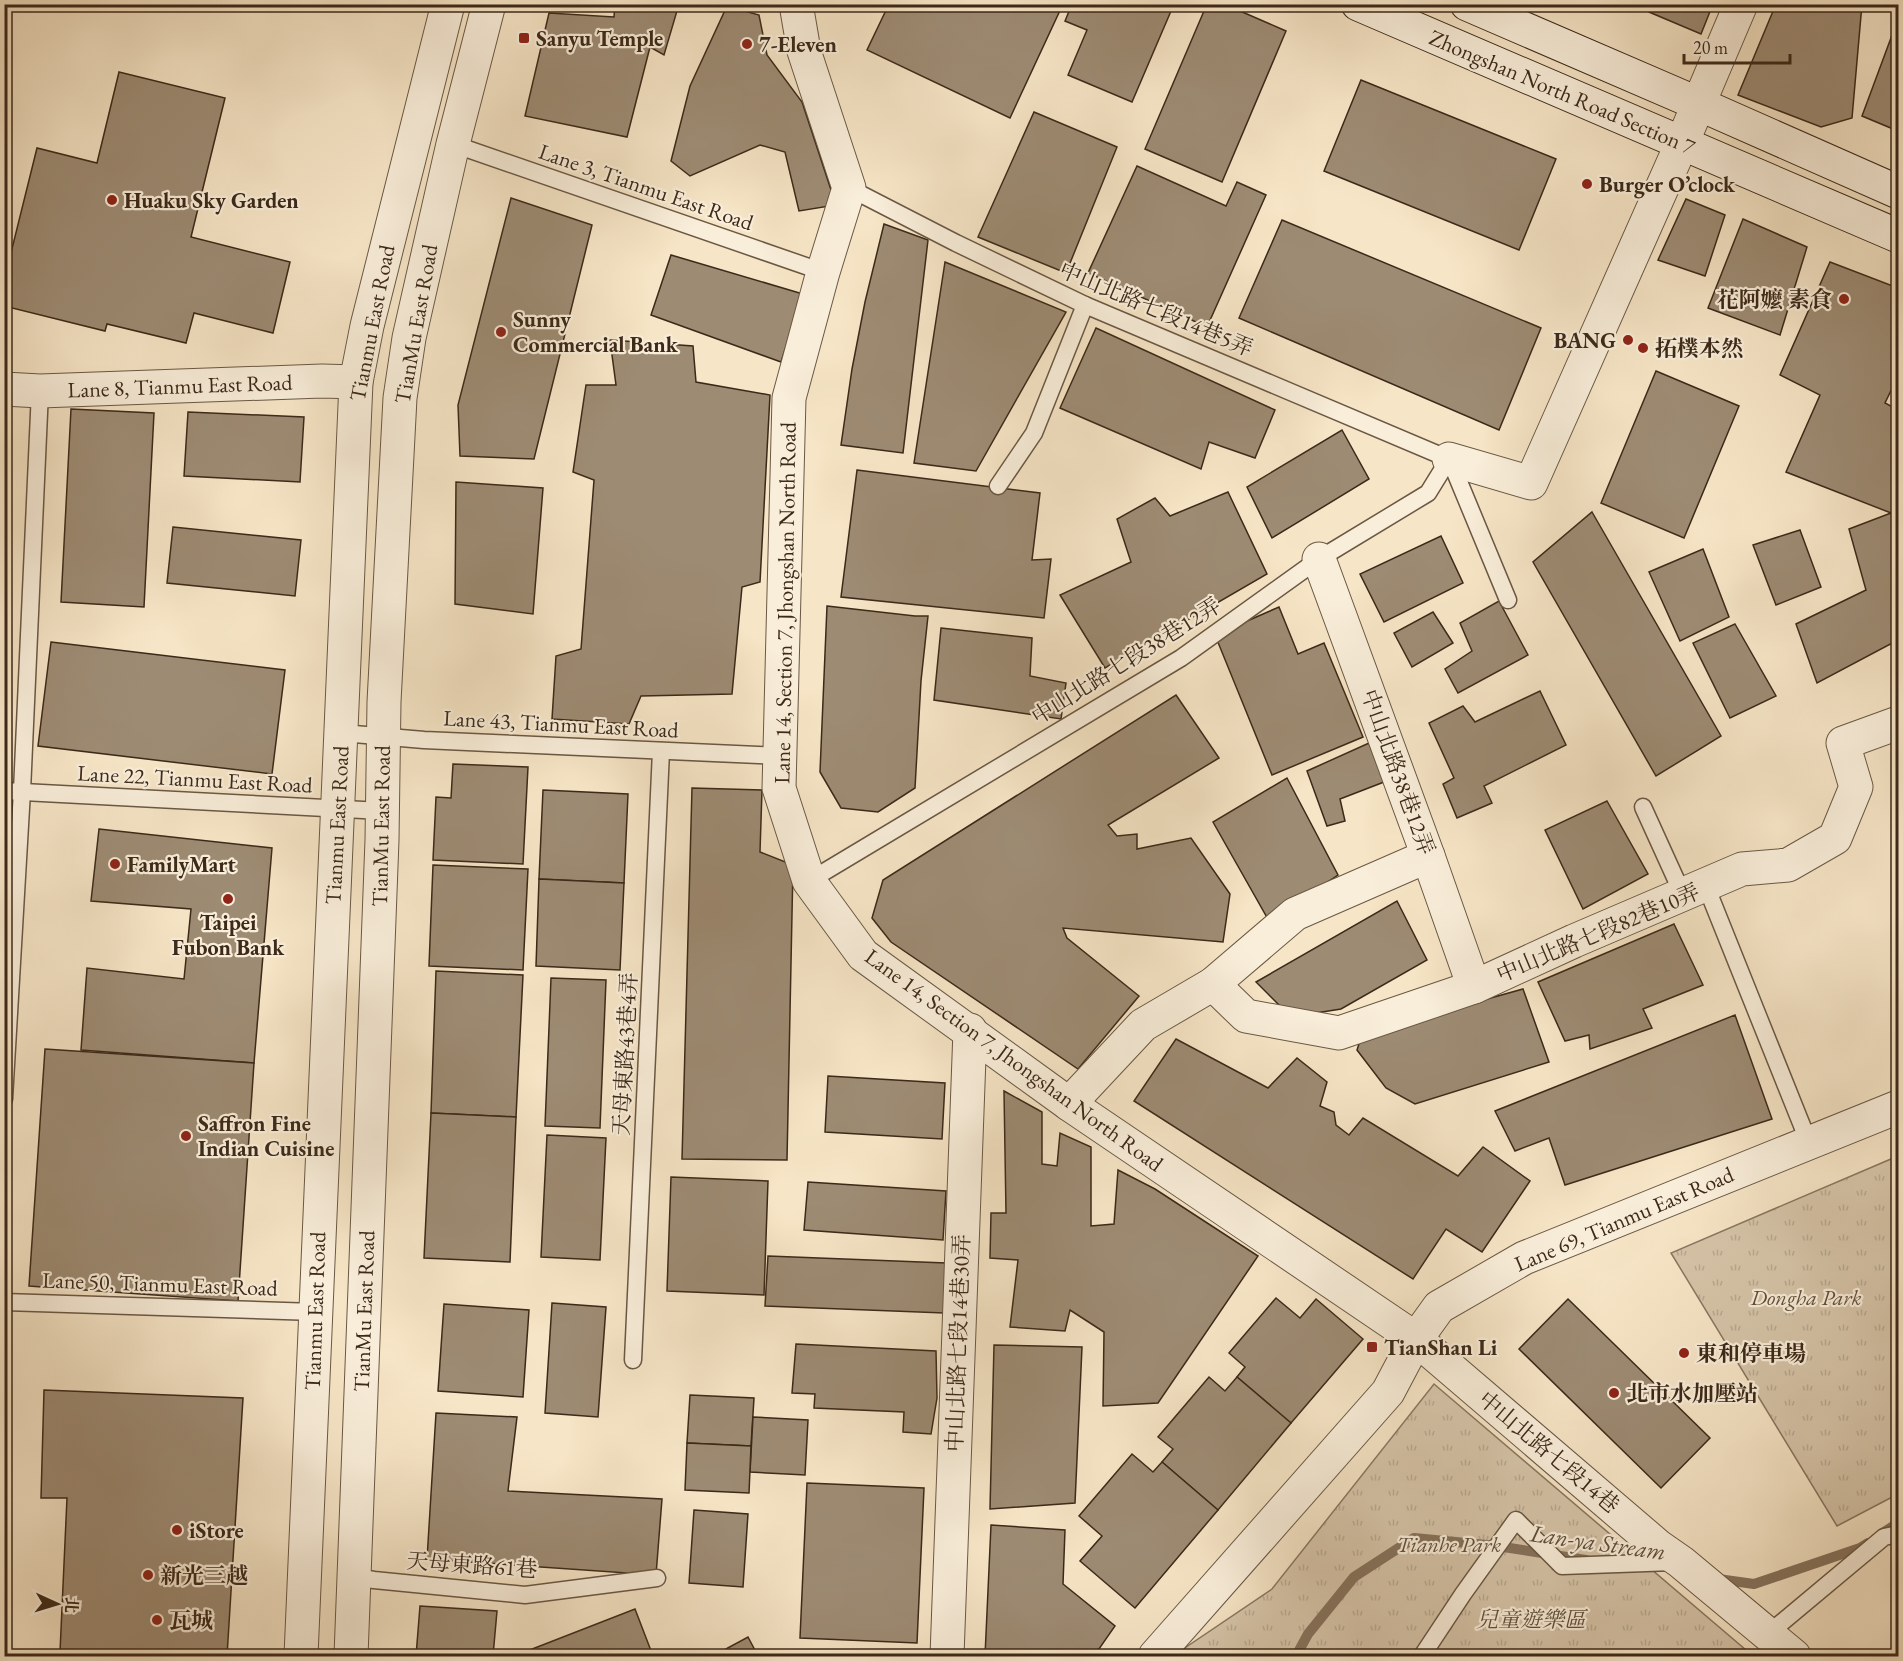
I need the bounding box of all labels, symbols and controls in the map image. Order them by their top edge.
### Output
street label: Zhongshan North Road Section 7 [1425,23,1700,161]
place label: Sanyu Temple [536,24,663,53]
scale bar [1684,27,1790,65]
place label: 7-Eleven [759,30,837,59]
marker: Sanyu Temple [517,31,531,45]
text: 20 m [1693,36,1728,59]
marker: 7-Eleven [740,37,754,51]
street label: Lane 3, Tianmu East Road [535,137,758,238]
place label: Burger O’clock [1599,170,1736,199]
marker: Burger O’clock [1580,177,1594,191]
place label: Huaku Sky Garden [124,186,299,215]
marker: Huaku Sky Garden [105,193,119,207]
street label: Tianmu East Road [343,241,402,404]
street label: TianMu East Road [388,241,444,406]
street label: 中山北路七段14巷5弄 [1055,255,1257,363]
place label: 花阿嬤 素食 [1717,285,1832,314]
marker: 花阿嬤 素食 [1837,292,1851,306]
place label: Sunny Commercial Bank [513,305,679,359]
marker: Sunny Commercial Bank [494,325,508,339]
place label: BANG [1553,326,1616,355]
marker: BANG [1621,333,1635,347]
place label: 拓樸本然 [1655,334,1743,363]
marker: 拓樸本然 [1636,341,1650,355]
street label: Lane 8, Tianmu East Road [67,368,294,404]
street label: Lane 14, Section 7, Jhongshan North Road [767,421,803,784]
street label: 中山北路七段38巷12弄 [1026,591,1226,731]
street label: 中山北路38巷12弄 [1355,685,1441,859]
street label: Lane 43, Tianmu East Road [443,703,680,745]
street label: Tianmu East Road [318,744,356,905]
street label: TianMu East Road [365,744,397,907]
street label: Lane 22, Tianmu East Road [77,758,314,800]
place label: FamilyMart [127,850,236,879]
marker: FamilyMart [108,857,122,871]
street label: 中山北路七段82巷10弄 [1492,877,1704,989]
marker: Taipei Fubon Bank [221,892,235,906]
place label: Taipei Fubon Bank [172,908,285,962]
street label: Lane 14, Section 7, Jhongshan North Road [859,942,1170,1179]
street label: 天母東路43巷4弄 [606,972,644,1136]
place label: Saffron Fine Indian Cuisine [198,1109,334,1163]
marker: Saffron Fine Indian Cuisine [179,1129,193,1143]
street label: Lane 69, Tianmu East Road [1510,1159,1739,1278]
street label: TianMu East Road [347,1229,381,1392]
street label: Tianmu East Road [298,1230,332,1391]
street label: 中山北路七段14巷30弄 [940,1233,976,1453]
street label: Lane 50, Tianmu East Road [42,1265,279,1303]
park label: Dongha Park [1749,1283,1862,1312]
place label: TianShan Li [1384,1333,1498,1362]
place label: 東和停車場 [1696,1339,1806,1368]
marker: TianShan Li [1365,1340,1379,1354]
marker: 東和停車場 [1677,1346,1691,1360]
place label: 北市水加壓站 [1626,1379,1758,1408]
street label: 中山北路七段14巷 [1473,1385,1625,1519]
marker: 北市水加壓站 [1607,1386,1621,1400]
place label: iStore [189,1516,244,1545]
water label: Lan-ya Stream [1527,1517,1668,1567]
marker: iStore [170,1523,184,1537]
park label: Tianhe Park [1397,1530,1501,1559]
street label: 天母東路61巷 [406,1546,538,1584]
place label: 新光三越 [160,1561,248,1590]
marker: 新光三越 [141,1568,155,1582]
north arrow [27,1574,87,1634]
text: 北 [60,1596,82,1614]
park label: 兒童遊樂區 [1476,1605,1589,1634]
place label: 瓦城 [169,1606,213,1635]
marker: 瓦城 [150,1613,164,1627]

